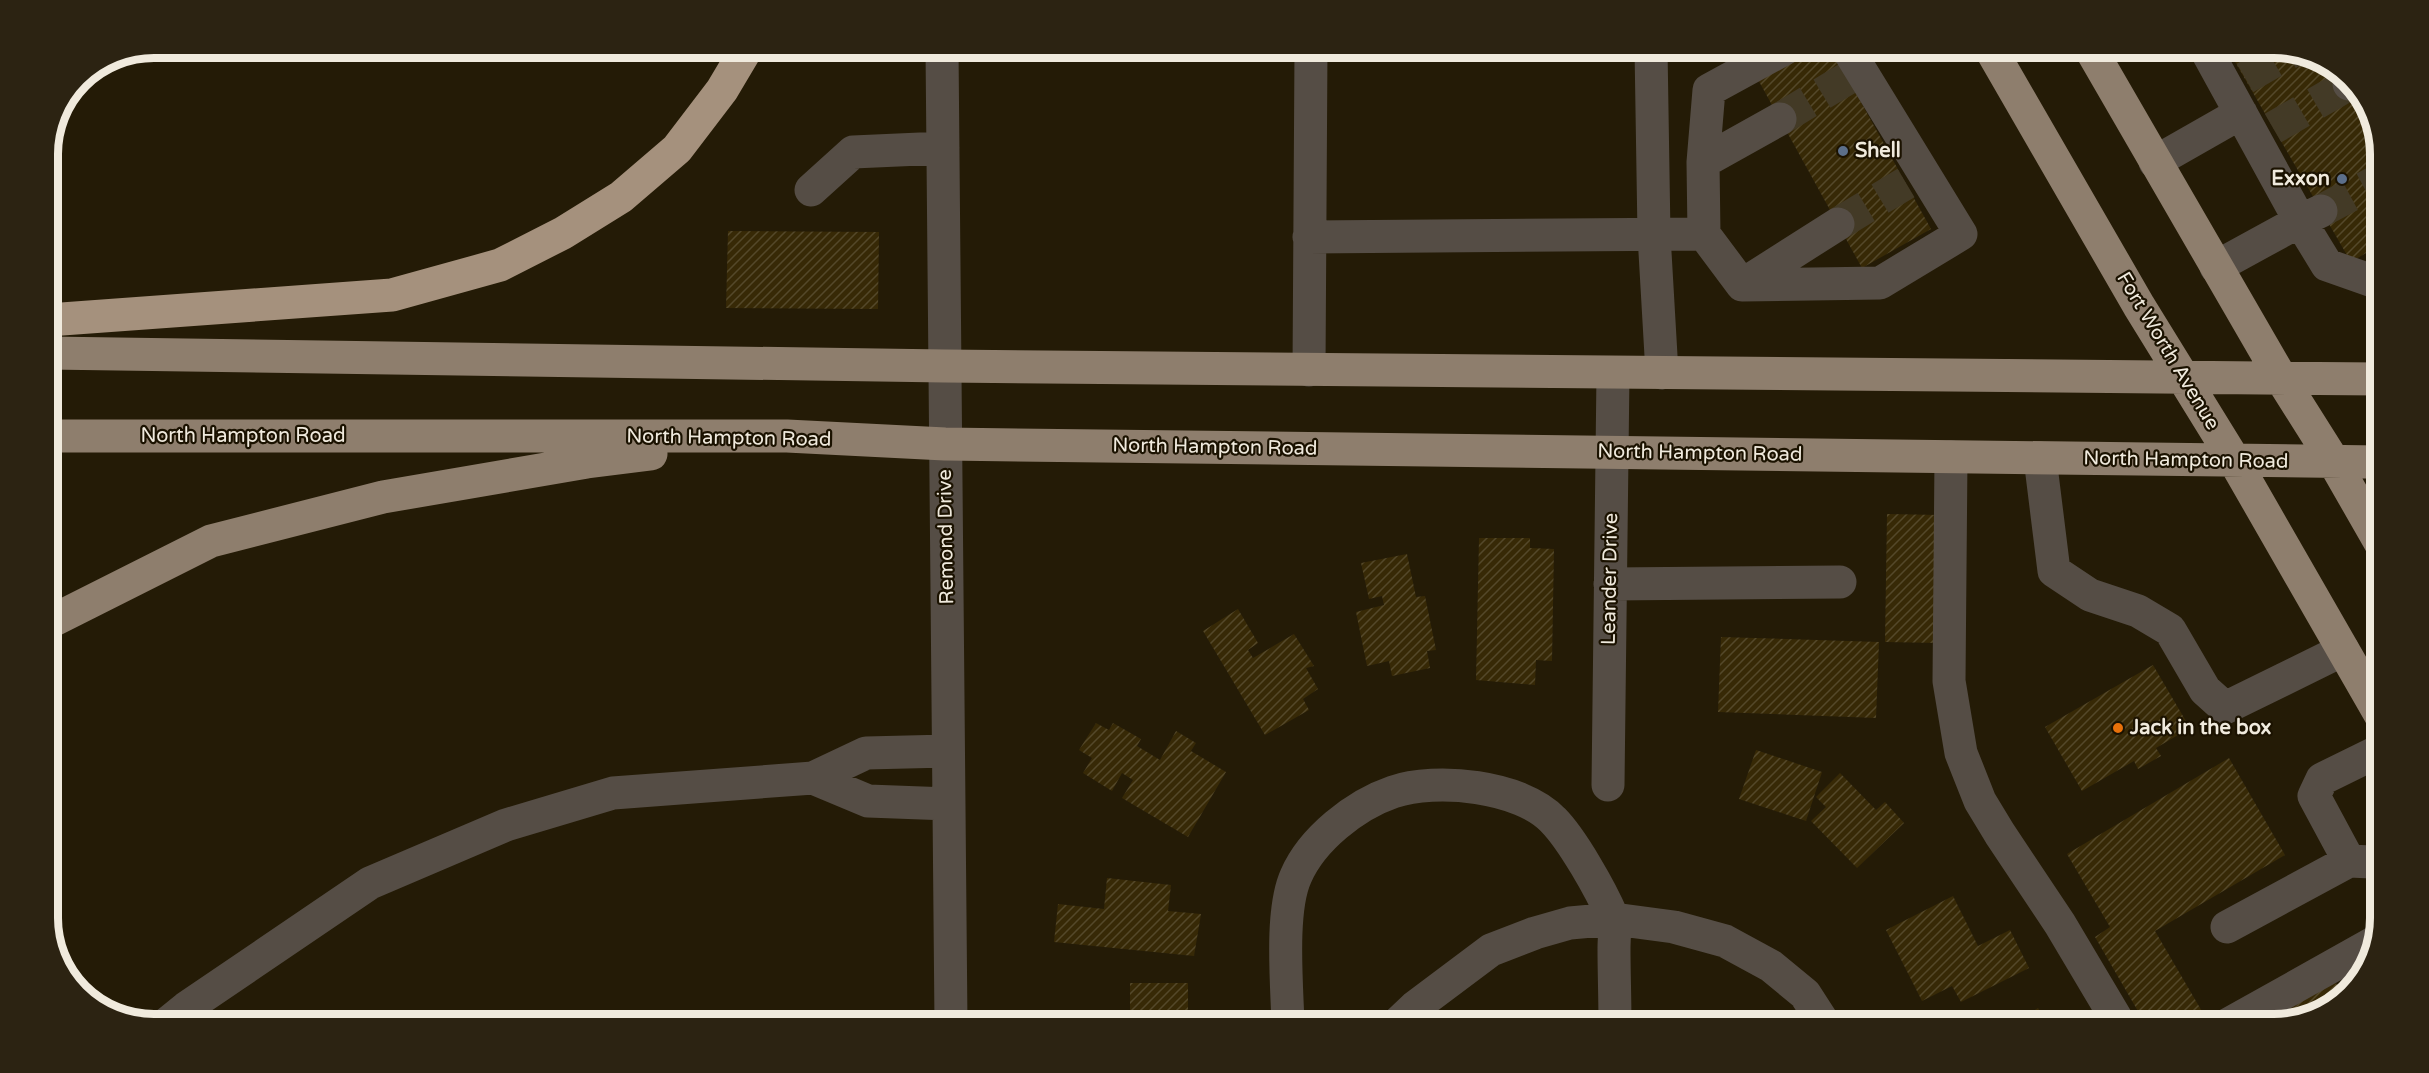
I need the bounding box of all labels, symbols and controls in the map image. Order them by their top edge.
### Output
place label: Shell [1855,139,1901,163]
marker: Shell [1836,144,1850,158]
place label: Exxon [2271,167,2330,191]
marker: Exxon [2335,172,2349,186]
street label: Fort Worth Avenue [2111,268,2225,434]
street label: North Hampton Road [140,424,346,448]
street label: North Hampton Road [626,424,832,452]
street label: North Hampton Road [1112,433,1318,461]
street label: North Hampton Road [1597,439,1803,467]
street label: North Hampton Road [2083,446,2289,474]
street label: Remond Drive [933,469,959,605]
street label: Leander Drive [1597,513,1623,645]
place label: Jack in the box [2129,716,2272,740]
marker: Jack in the box [2111,721,2125,735]

